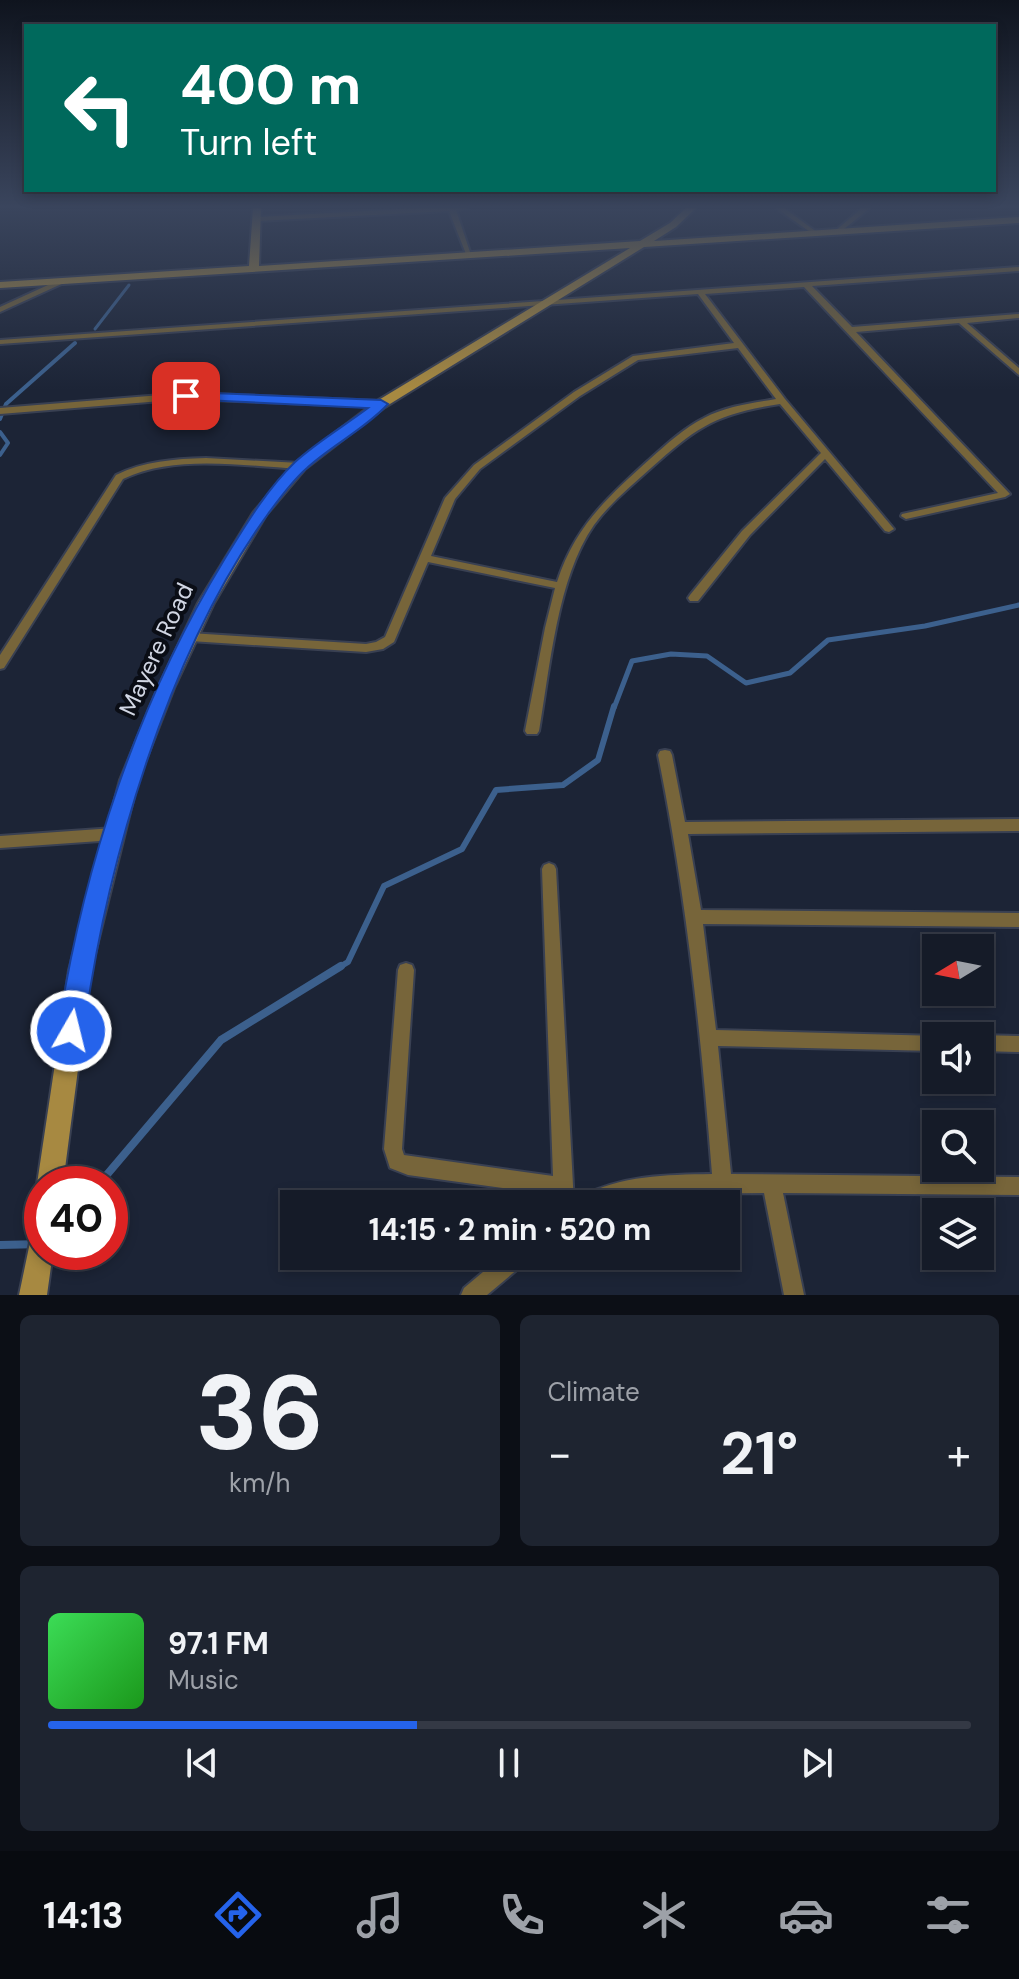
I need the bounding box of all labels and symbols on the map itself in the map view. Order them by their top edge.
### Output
pin [152,362,220,430]
street label: Mayere Road [112,578,200,720]
north arrow [922,934,994,1006]
position arrow [29,989,113,1073]
speed limit sign: 40 [24,1166,128,1270]

